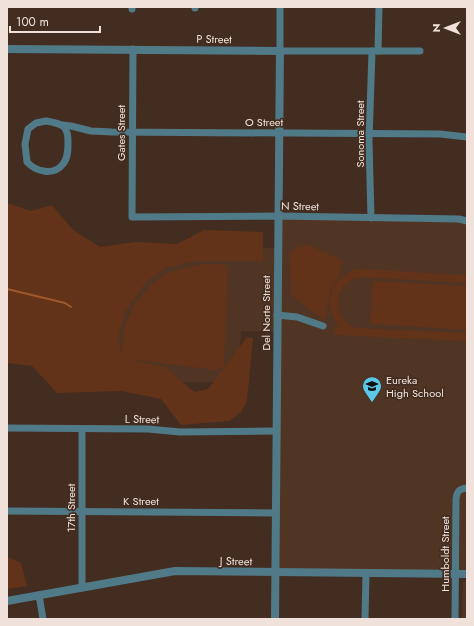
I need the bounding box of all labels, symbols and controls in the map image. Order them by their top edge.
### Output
scale bar [10,8,100,34]
north arrow [426,8,466,48]
text: 100 m [16,13,49,31]
text: N [428,24,444,32]
street label: P Street [196,31,232,47]
street label: Sonoma Street [352,100,368,168]
street label: Gates Street [113,105,129,161]
street label: O Street [245,114,283,130]
street label: N Street [281,198,320,214]
street label: Del Norte Street [258,275,274,351]
place label: Eureka High School [386,372,444,401]
school or university icon: Eureka High School [361,375,383,403]
street label: L Street [125,411,160,427]
street label: 17th Street [63,483,79,532]
street label: K Street [123,493,159,509]
street label: Humboldt Street [437,516,453,592]
street label: J Street [218,553,253,569]

